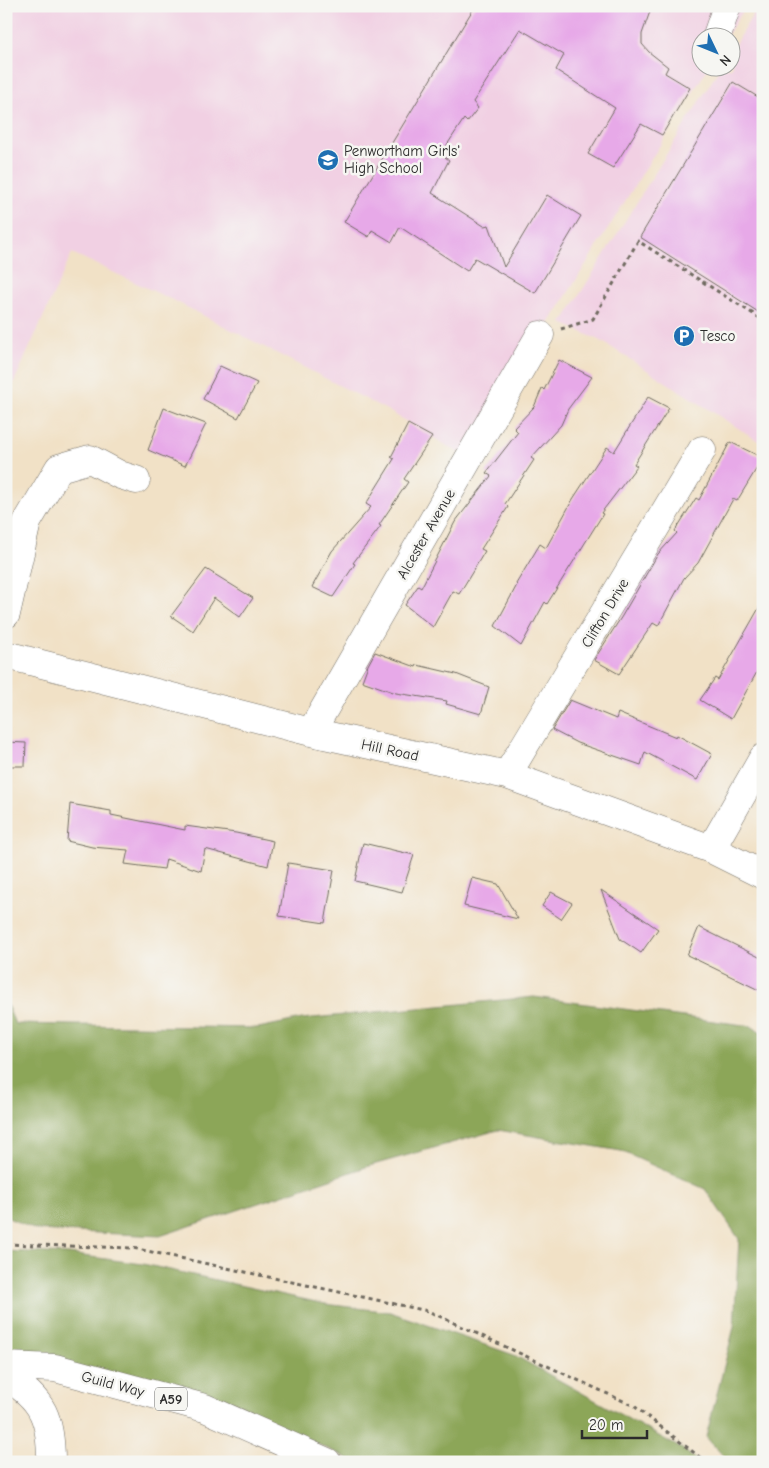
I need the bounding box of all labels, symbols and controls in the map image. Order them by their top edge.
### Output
north arrow [692,28,742,78]
text: N [716,51,734,70]
place label: Penwortham Girls' High School [344,142,460,177]
school or university icon: Penwortham Girls' High School [316,148,340,172]
parking icon: Tesco [672,324,696,348]
place label: Tesco [700,327,736,345]
street label: Alcester Avenue [393,485,459,582]
street label: Clifton Drive [577,575,633,651]
street label: Hill Road [360,735,420,765]
street label: Guild Way [80,1367,147,1401]
road number: A59 [155,1388,187,1410]
scale bar [582,1408,646,1440]
text: 20 m [589,1416,623,1434]

